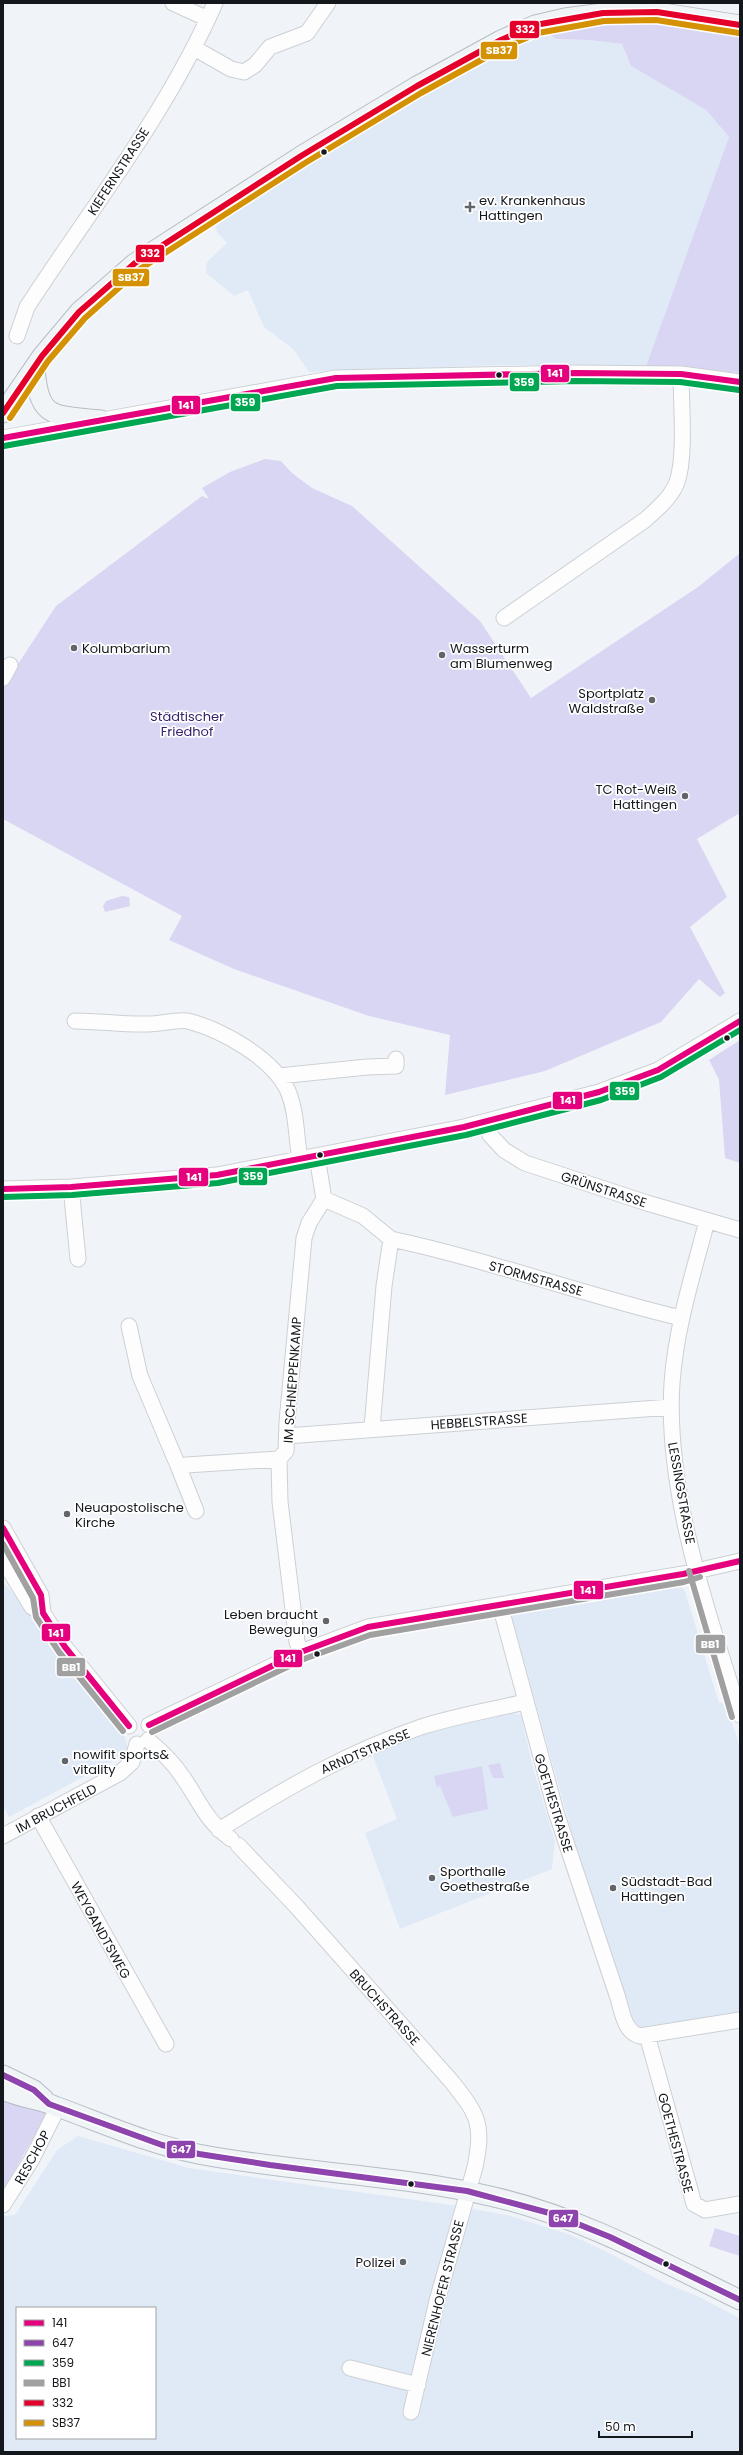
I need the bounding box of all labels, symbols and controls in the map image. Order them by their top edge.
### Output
line badge: 332 [509,20,540,39]
text: 332 [515,21,535,37]
line badge: SB37 [480,41,518,60]
text: SB37 [486,42,512,58]
street label: KIEFERNSTRASSE [83,124,154,219]
unlabelled marker [319,147,329,157]
place label: ev. Krankenhaus Hattingen [479,191,586,225]
marker: ev. Krankenhaus Hattingen [464,201,476,213]
line badge: 332 [135,244,165,263]
text: 332 [140,245,160,261]
line badge: SB37 [112,268,150,287]
text: SB37 [118,269,144,285]
line badge: 141 [540,364,570,383]
text: 141 [547,365,563,381]
unlabelled marker [494,370,504,380]
line badge: 359 [509,372,540,392]
text: 359 [514,374,535,390]
line badge: 359 [230,393,261,412]
text: 359 [235,394,256,410]
line badge: 141 [171,395,201,415]
text: 141 [178,397,194,413]
place label: Kolumbarium [82,639,170,658]
place label: Wasserturm am Blumenweg [450,639,552,673]
marker: Kolumbarium [69,643,79,653]
marker: Wasserturm am Blumenweg [437,650,447,660]
place label: Sportplatz Waldstraße [568,684,644,718]
marker: Sportplatz Waldstraße [647,695,657,705]
park label: Städtischer Friedhof [150,707,224,741]
place label: TC Rot-Weiß Hattingen [596,780,677,814]
marker: TC Rot-Weiß Hattingen [680,791,690,801]
unlabelled marker [722,1033,732,1043]
line badge: 359 [609,1081,640,1101]
text: 359 [615,1083,636,1099]
line badge: 141 [552,1091,583,1110]
text: 141 [560,1092,576,1108]
unlabelled marker [315,1150,325,1160]
line badge: 141 [178,1167,209,1187]
line badge: 359 [238,1167,268,1186]
street label: GRÜNSTRASSE [558,1167,649,1212]
text: 359 [243,1168,264,1184]
text: 141 [186,1169,202,1185]
street label: STORMSTRASSE [487,1256,585,1301]
street label: IM SCHNEPPENKAMP [279,1316,306,1444]
street label: HEBBELSTRASSE [430,1409,528,1434]
street label: LESSINGSTRASSE [663,1441,700,1546]
place label: Neuapostolische Kirche [75,1498,184,1532]
marker: Neuapostolische Kirche [62,1509,72,1519]
line badge: 141 [573,1580,604,1600]
text: 141 [580,1582,596,1598]
place label: Leben braucht Bewegung [224,1605,318,1639]
marker: Leben braucht Bewegung [321,1616,331,1626]
line badge: 141 [41,1623,71,1642]
text: 141 [48,1625,64,1641]
line badge: BB1 [695,1634,726,1654]
text: BB1 [701,1636,719,1652]
line badge: 141 [273,1649,303,1668]
unlabelled marker [312,1649,322,1659]
text: 141 [280,1650,296,1666]
line badge: BB1 [56,1657,86,1677]
text: BB1 [62,1659,80,1675]
street label: ARNDTSTRASSE [318,1724,413,1779]
place label: nowifit sports& vitality [73,1745,169,1779]
street label: GOETHESTRASSE [529,1751,578,1855]
marker: nowifit sports& vitality [60,1756,70,1766]
street label: IM BRUCHFELD [12,1779,100,1838]
place label: Sporthalle Goethestraße [440,1862,530,1896]
place label: Südstadt-Bad Hattingen [621,1872,712,1906]
marker: Sporthalle Goethestraße [427,1873,437,1883]
street label: WEYGANDTSWEG [66,1878,135,1982]
marker: Südstadt-Bad Hattingen [608,1883,618,1893]
street label: BRUCHSTRASSE [345,1965,424,2050]
street label: GOETHESTRASSE [653,2091,698,2195]
street label: RESCHOP [10,2126,55,2188]
line badge: 647 [166,2140,196,2159]
text: 647 [171,2141,191,2157]
unlabelled marker [406,2179,416,2189]
line badge: 647 [548,2209,579,2228]
text: 647 [553,2210,573,2226]
street label: NIERENHOFER STRASSE [416,2218,469,2358]
place label: Polizei [356,2253,395,2272]
marker: Polizei [398,2257,408,2267]
unlabelled marker [661,2259,671,2269]
legend [16,2307,156,2439]
text: 141 [52,2314,67,2331]
text: 647 [52,2334,74,2351]
text: 359 [52,2354,74,2371]
text: BB1 [52,2374,71,2391]
text: 332 [52,2394,73,2411]
scale bar [599,2413,692,2439]
text: SB37 [52,2414,80,2431]
text: 50 m [605,2418,636,2435]

